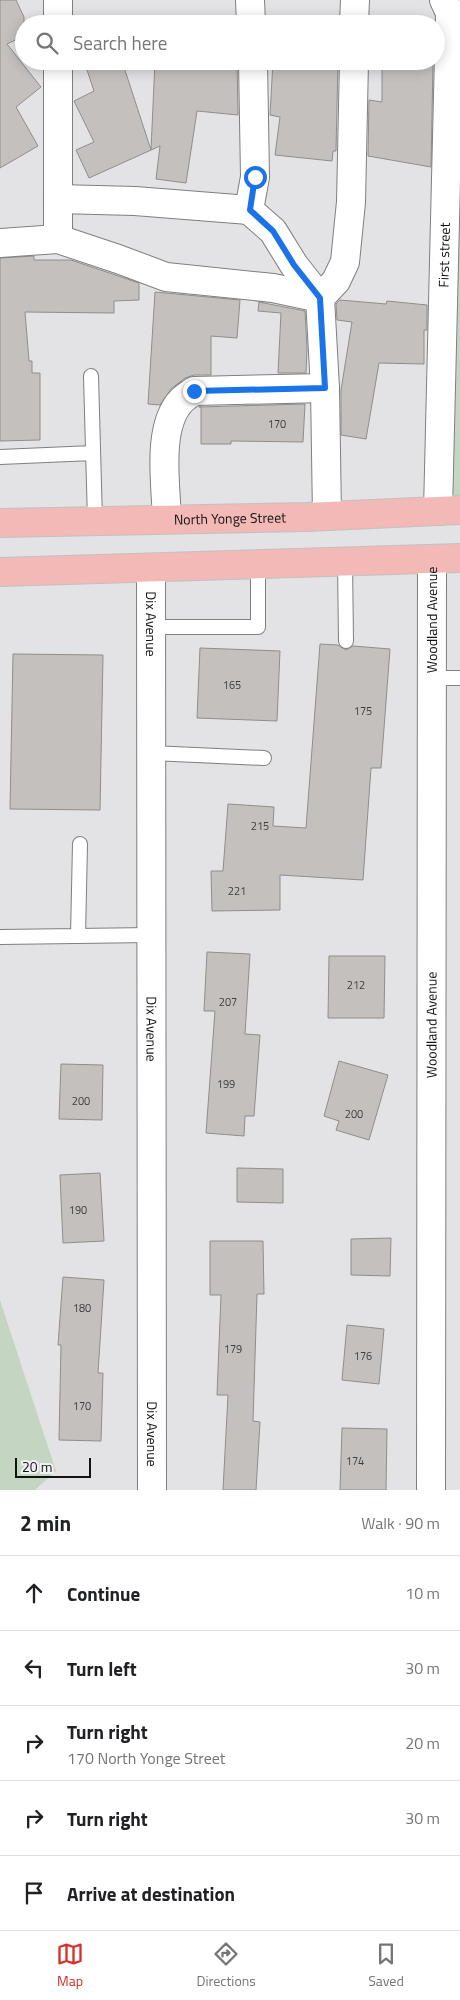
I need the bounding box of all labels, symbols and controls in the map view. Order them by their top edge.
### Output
search box [15,15,445,70]
text: Search here [73,28,167,57]
icon: search [33,29,61,57]
route start [244,166,267,189]
street label: First street [432,222,455,288]
route end [183,380,206,403]
house number: 170 [268,416,286,432]
street label: North Yonge Street [174,506,286,530]
street label: Woodland Avenue [421,567,442,673]
street label: Dix Avenue [141,591,162,657]
house number: 165 [223,677,241,693]
house number: 175 [354,703,372,719]
house number: 215 [251,818,269,834]
house number: 221 [228,883,246,899]
street label: Woodland Avenue [420,972,442,1078]
house number: 212 [347,977,365,993]
house number: 207 [219,994,237,1010]
street label: Dix Avenue [141,996,163,1062]
house number: 199 [217,1076,235,1092]
house number: 200 [72,1093,90,1109]
house number: 200 [345,1106,363,1122]
house number: 190 [69,1202,87,1218]
house number: 180 [73,1300,91,1316]
house number: 179 [224,1341,242,1357]
house number: 176 [354,1348,372,1364]
house number: 170 [73,1398,91,1414]
street label: Dix Avenue [142,1401,163,1467]
house number: 174 [346,1453,364,1469]
scale bar [15,1455,91,1478]
text: 20 m [22,1456,52,1477]
text: 2 min [20,1507,71,1539]
text: Walk · 90 m [361,1511,440,1535]
icon: ahead [20,1579,48,1607]
text: Continue [67,1579,140,1608]
text: 10 m [405,1581,440,1605]
icon: left [20,1654,48,1682]
text: Turn left [67,1654,137,1683]
text: 30 m [405,1656,440,1680]
text: Turn right [67,1717,148,1746]
icon: right [20,1729,48,1757]
text: 20 m [405,1731,440,1755]
text: 170 North Yonge Street [67,1746,225,1770]
icon: right [20,1804,48,1832]
text: Turn right [67,1804,148,1833]
text: 30 m [405,1806,440,1830]
icon: arrive [20,1879,48,1907]
text: Arrive at destination [67,1879,235,1908]
tab: Map [56,1940,84,1991]
tab: Directions [196,1940,256,1991]
tab: Saved [368,1940,404,1991]

